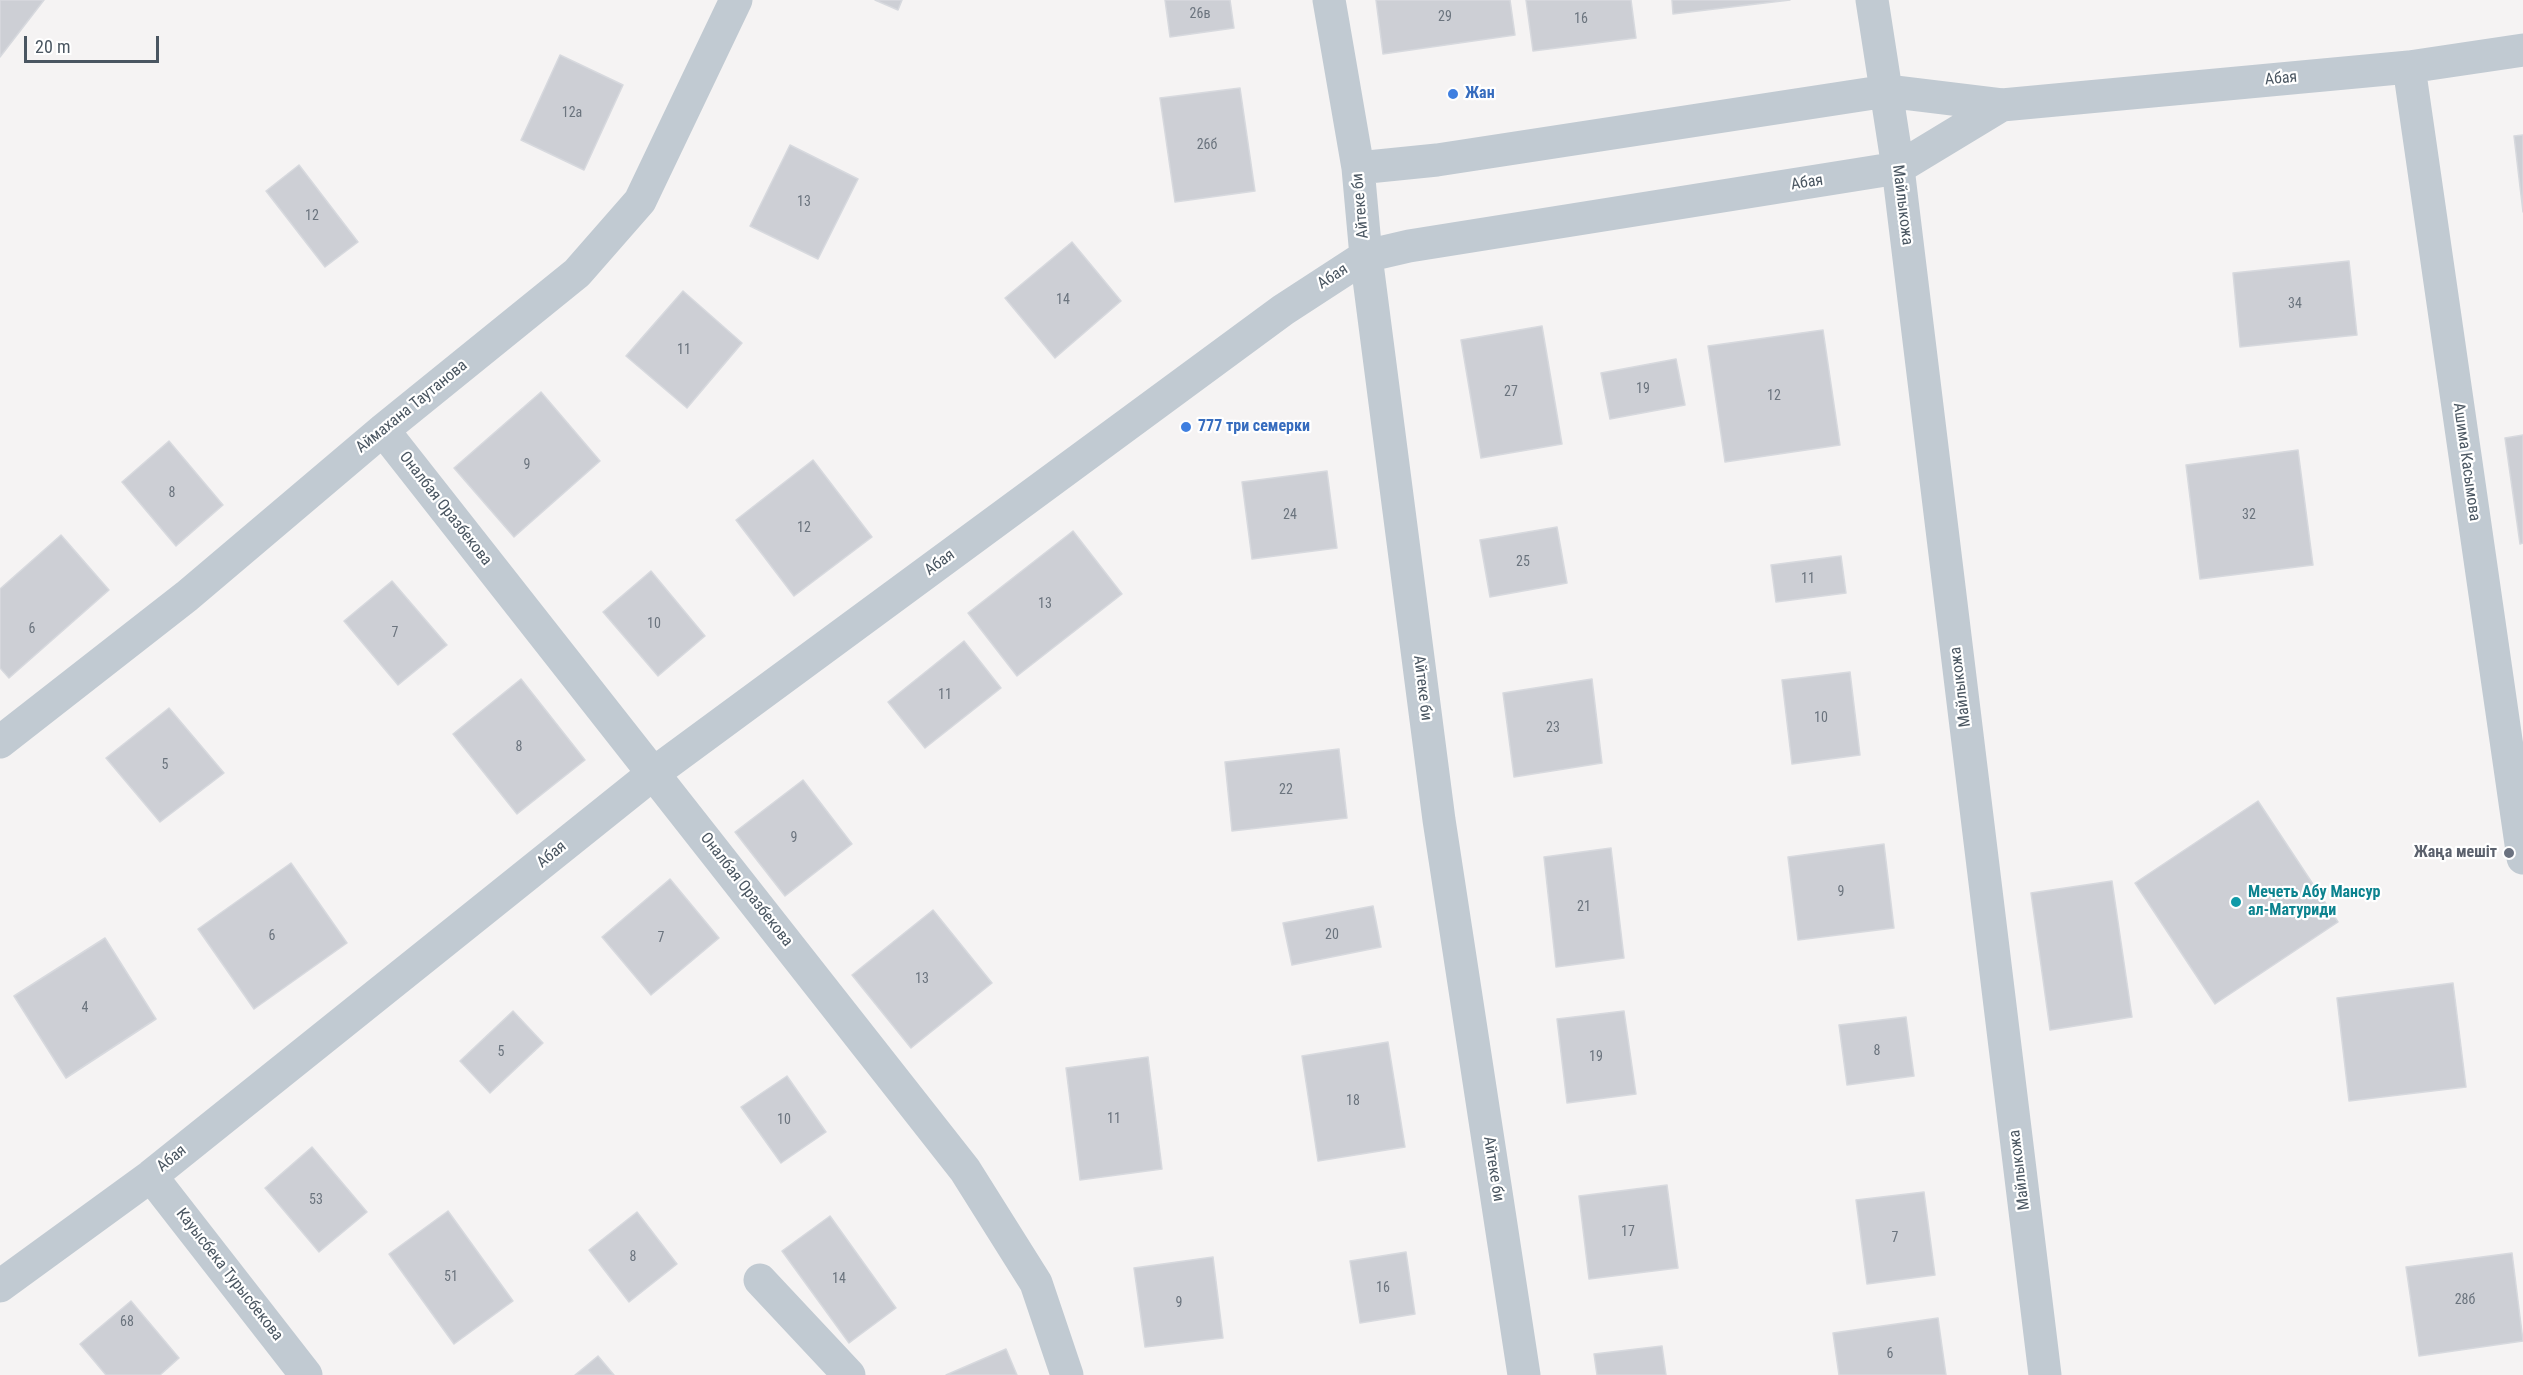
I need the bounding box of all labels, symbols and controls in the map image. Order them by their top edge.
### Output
house number: 26в [1190,6,1210,22]
house number: 29 [1438,9,1452,25]
house number: 16 [1574,11,1588,27]
scale bar [27,24,162,62]
text: 20 m [35,36,70,57]
street label: Абая [2264,68,2298,90]
place label: Жан [1465,84,1495,104]
marker: Жан [1446,87,1460,101]
house number: 12а [562,105,582,121]
house number: 26б [1197,137,1217,153]
street label: Майлыкожа [1888,164,1916,246]
street label: Абая [1790,171,1824,195]
street label: Айтеке би [1349,173,1373,239]
house number: 13 [797,194,811,210]
house number: 12 [305,208,319,224]
street label: Абая [1314,260,1352,294]
house number: 14 [1056,292,1070,308]
house number: 34 [2288,296,2302,312]
house number: 11 [677,342,691,358]
street label: Аймахана Таутанова [353,356,471,458]
house number: 19 [1636,381,1650,397]
house number: 27 [1504,384,1518,400]
house number: 12 [1767,388,1781,404]
street label: Ашима Касымова [2448,402,2484,522]
place label: 777 три семерки [1198,417,1310,437]
marker: 777 три семерки [1179,420,1193,434]
street label: Оналбая Оразбекова [395,448,495,570]
house number: 9 [524,457,530,473]
house number: 8 [169,485,175,501]
house number: 24 [1283,507,1297,523]
house number: 32 [2242,507,2256,523]
house number: 12 [797,520,811,536]
street label: Абая [921,546,959,580]
house number: 25 [1516,554,1530,570]
house number: 11 [1801,571,1815,587]
house number: 13 [1038,596,1052,612]
house number: 10 [647,616,661,632]
house number: 6 [29,621,35,637]
house number: 7 [392,625,398,641]
street label: Майлыкожа [1947,646,1975,728]
street label: Айтеке би [1408,654,1436,722]
house number: 11 [938,687,952,703]
house number: 10 [1814,710,1828,726]
house number: 23 [1546,720,1560,736]
house number: 8 [516,739,522,755]
house number: 5 [162,757,168,773]
house number: 22 [1279,782,1293,798]
street label: Оналбая Оразбекова [696,829,796,951]
house number: 9 [791,830,797,846]
street label: Абая [533,837,571,873]
place label: Жаңа мешіт [2414,843,2497,863]
marker: Жаңа мешіт [2502,846,2516,860]
place label: Мечеть Абу Мансур ал-Матуриди [2248,883,2380,921]
house number: 9 [1838,884,1844,900]
marker: Мечеть Абу Мансур ал-Матуриди [2229,895,2243,909]
house number: 21 [1577,899,1591,915]
house number: 20 [1325,927,1339,943]
house number: 6 [269,928,275,944]
house number: 7 [658,930,664,946]
house number: 13 [915,971,929,987]
house number: 4 [82,1000,88,1016]
house number: 8 [1874,1043,1880,1059]
house number: 5 [498,1044,504,1060]
house number: 19 [1589,1049,1603,1065]
house number: 18 [1346,1093,1360,1109]
house number: 11 [1107,1111,1121,1127]
house number: 10 [777,1112,791,1128]
street label: Майлыкожа [2006,1129,2034,1211]
street label: Айтеке би [1478,1135,1508,1203]
street label: Абая [153,1141,191,1177]
house number: 53 [309,1192,323,1208]
street label: Кауысбека Турысбекова [171,1205,287,1345]
house number: 17 [1621,1224,1635,1240]
house number: 7 [1892,1230,1898,1246]
house number: 8 [630,1249,636,1265]
house number: 51 [444,1269,458,1285]
house number: 14 [832,1271,846,1287]
house number: 16 [1376,1280,1390,1296]
house number: 28б [2455,1292,2475,1308]
house number: 9 [1176,1295,1182,1311]
house number: 68 [120,1314,134,1330]
house number: 6 [1887,1346,1893,1362]

